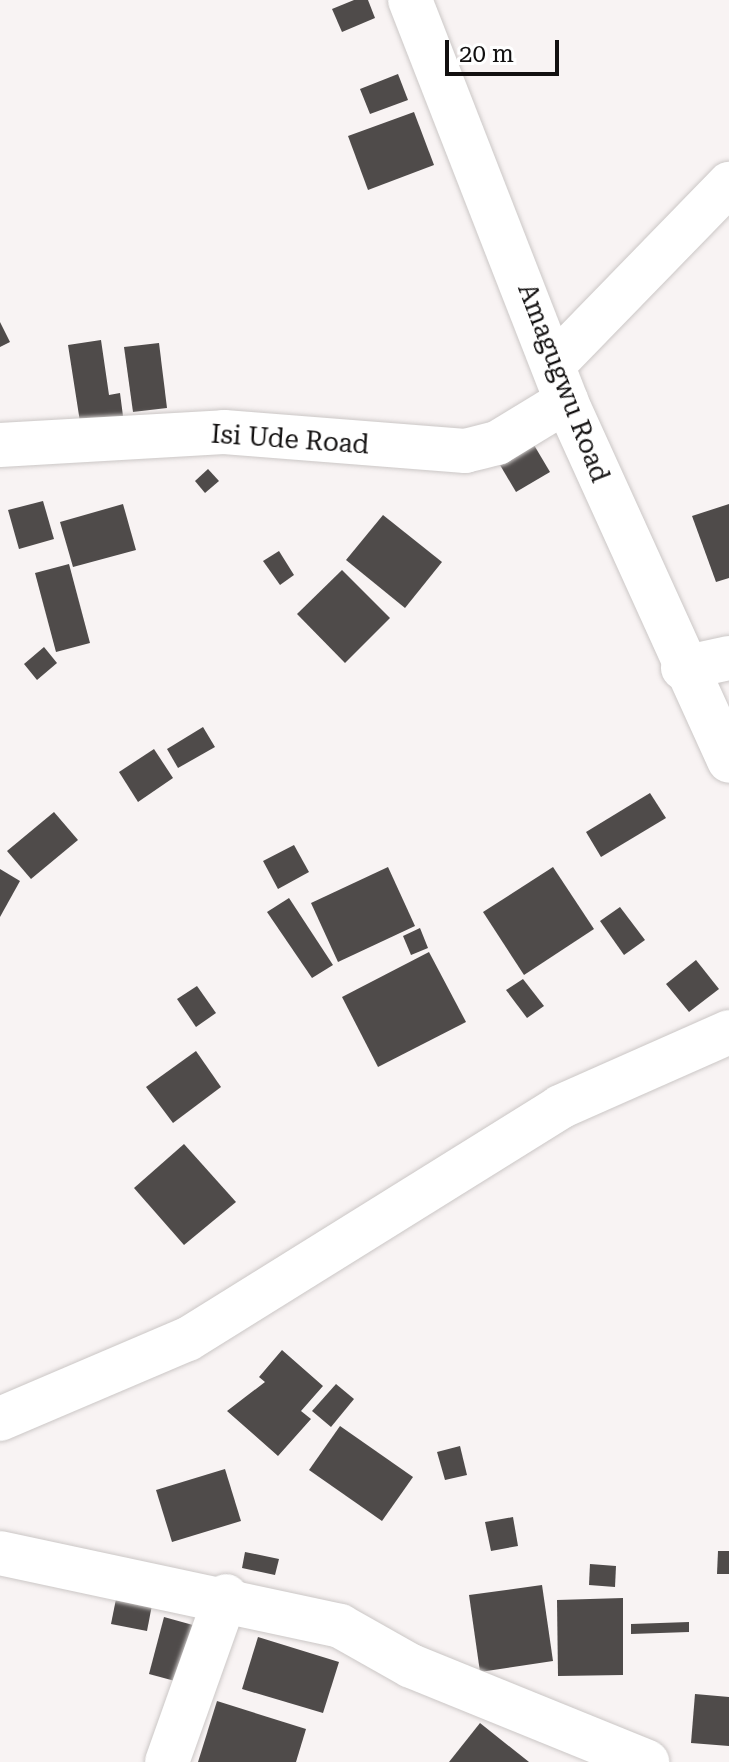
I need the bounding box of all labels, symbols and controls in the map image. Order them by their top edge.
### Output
scale bar [449,24,563,74]
text: 20 m [459,40,514,68]
street label: Amagugwu Road [511,279,615,487]
street label: Isi Ude Road [210,419,370,461]

